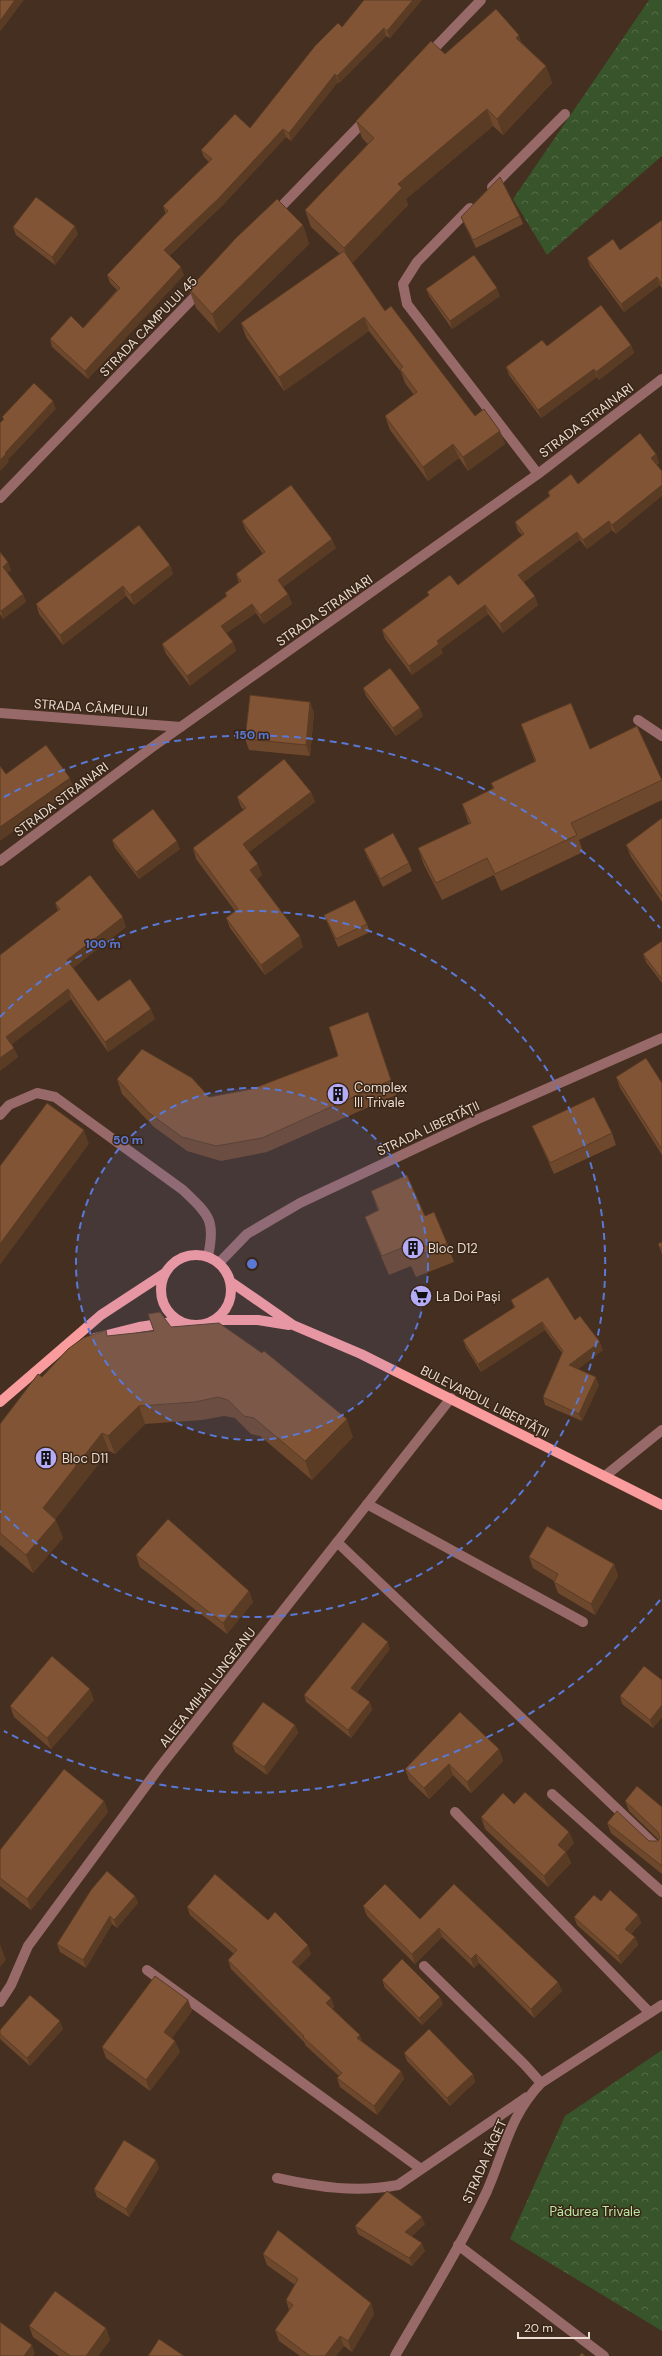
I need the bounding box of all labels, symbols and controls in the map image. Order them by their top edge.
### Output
street label: STRADA CAMPULUI 45 [96,272,201,380]
street label: STRADA STRAINARI [536,379,637,461]
street label: STRADA STRAINARI [273,571,376,650]
street label: STRADA CÂMPULUI [33,695,148,720]
text: 150 m [235,727,269,743]
street label: STRADA STRAINARI [11,758,112,840]
text: 100 m [85,936,121,952]
place label: Complex III Trivale [354,1079,408,1111]
building icon: Complex III Trivale [325,1081,351,1107]
street label: STRADA LIBERTĂȚII [374,1097,482,1160]
text: 50 m [113,1132,143,1148]
building icon: Bloc D12 [400,1235,426,1261]
place label: Bloc D12 [428,1240,478,1257]
centre of rings [245,1257,259,1271]
supermarket icon: La Doi Pași [408,1283,434,1309]
place label: La Doi Pași [436,1288,501,1305]
street label: BULEVARDUL LIBERTĂȚII [418,1362,552,1441]
building icon: Bloc D11 [33,1445,59,1471]
place label: Bloc D11 [62,1450,108,1467]
street label: ALEEA MIHAI LUNGEANU [155,1624,260,1751]
street label: STRADA FĂGET [458,2117,511,2206]
park label: Pădurea Trivale [550,2203,640,2220]
scale bar [518,2314,589,2340]
text: 20 m [524,2320,553,2336]

